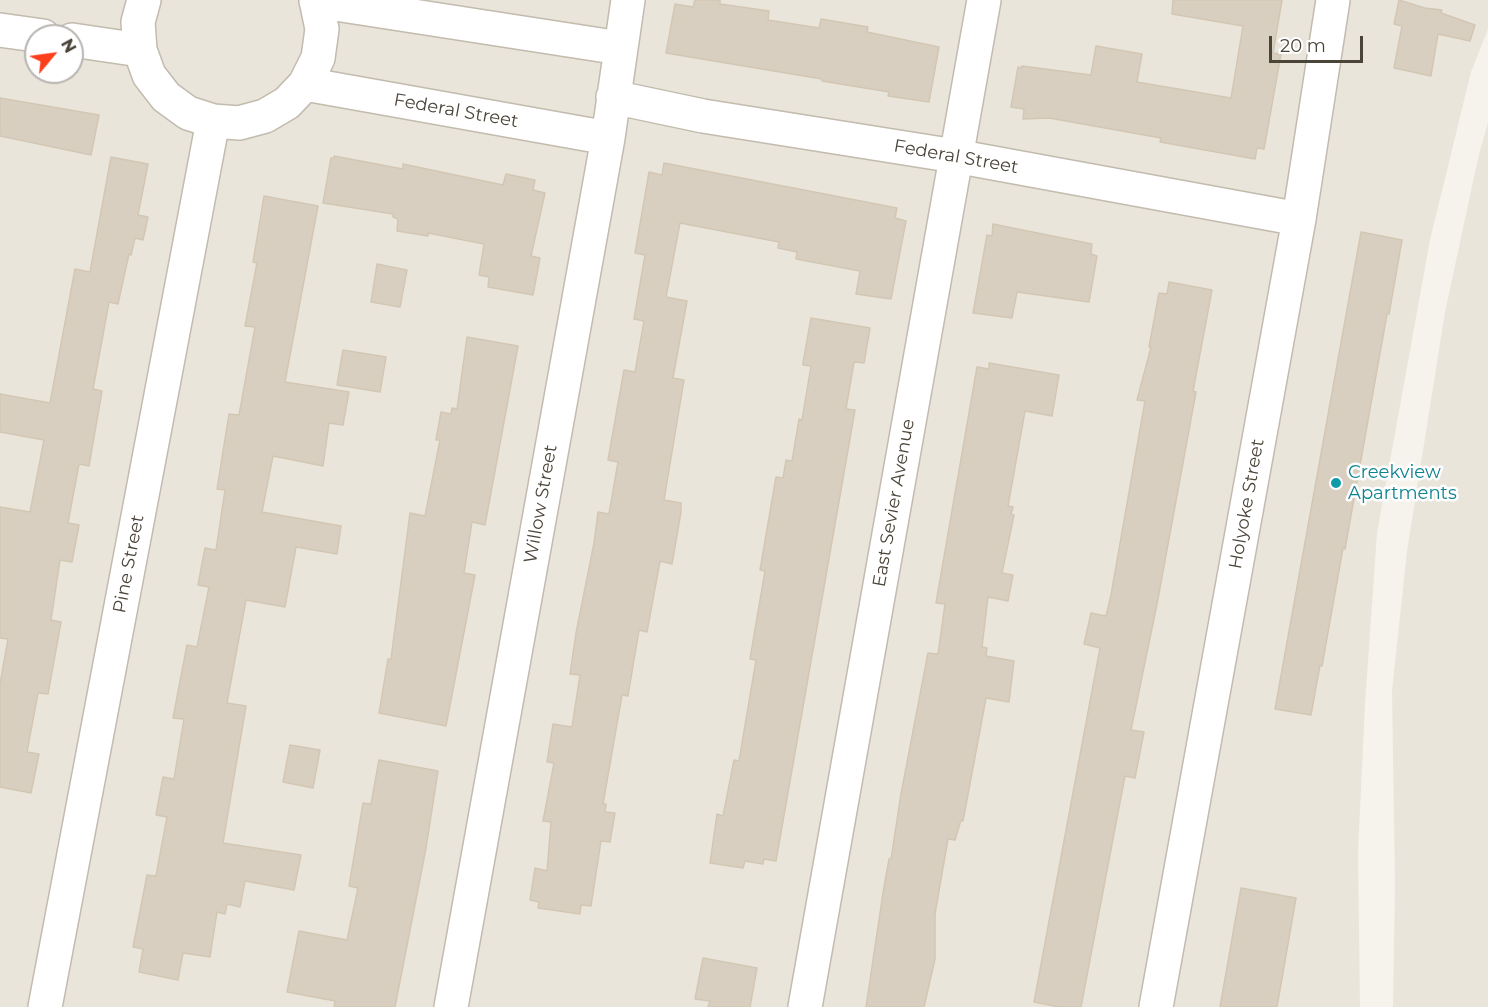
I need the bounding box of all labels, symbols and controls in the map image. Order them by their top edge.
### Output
north arrow [24,24,84,84]
scale bar [1272,24,1366,62]
text: 20 m [1280,35,1326,57]
text: N [57,36,80,56]
street label: Federal Street [392,89,520,133]
street label: Federal Street [892,135,1020,179]
street label: East Sevier Avenue [869,417,919,589]
street label: Holyoke Street [1225,437,1269,571]
street label: Willow Street [520,443,562,565]
place label: Creekview Apartments [1348,462,1457,504]
marker: Creekview Apartments [1329,476,1343,490]
street label: Pine Street [109,513,149,615]

